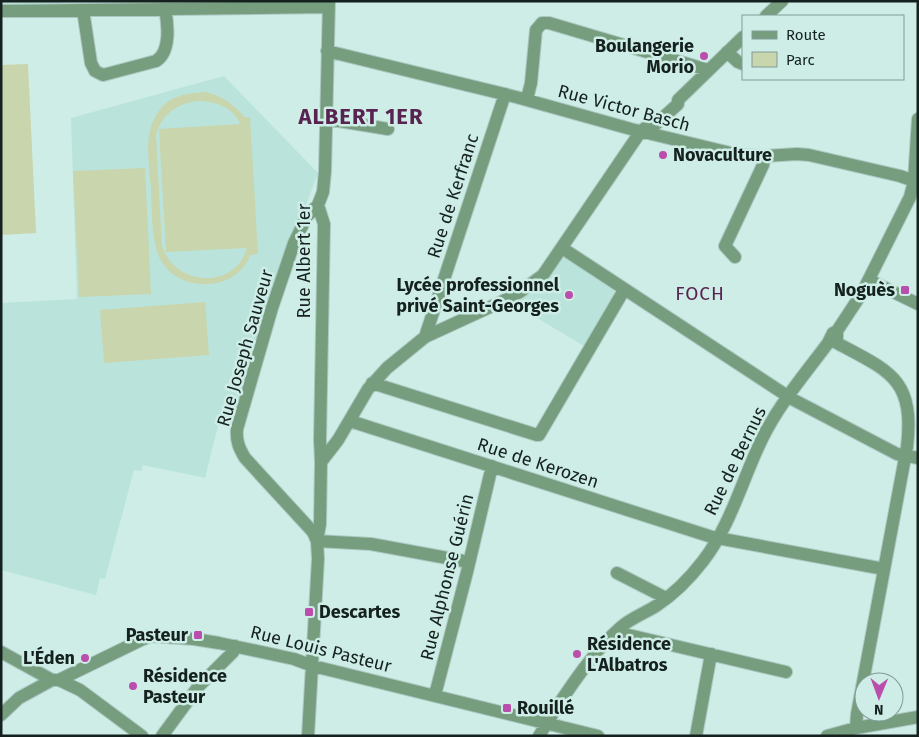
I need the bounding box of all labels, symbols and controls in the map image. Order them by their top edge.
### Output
legend [742,15,904,80]
text: Route [786,26,826,44]
place label: Boulangerie Morio [595,35,694,78]
marker: Boulangerie Morio [698,50,710,62]
text: Parc [786,51,815,69]
street label: Rue Victor Basch [555,80,693,136]
district label: ALBERT 1ER [298,103,424,130]
street label: Rue de Kerfranc [422,131,484,261]
place label: Novaculture [673,144,772,166]
marker: Novaculture [657,149,669,161]
street label: Rue Albert 1er [293,204,315,318]
street label: Rue Joseph Sauveur [212,267,278,429]
place label: Lycée professionnel privé Saint-Georges [396,274,560,317]
place label: Noguès [834,279,895,301]
district label: FOCH [675,282,725,305]
marker: Noguès [899,284,911,296]
marker: Lycée professionnel privé Saint-Georges [563,289,575,301]
street label: Rue de Bernus [699,403,771,519]
street label: Rue de Kerozen [475,433,601,493]
street label: Rue Alphonse Guérin [416,491,478,663]
place label: Descartes [319,601,400,623]
marker: Descartes [303,606,315,618]
street label: Rue Louis Pasteur [248,621,394,677]
place label: Pasteur [126,624,189,646]
marker: Pasteur [192,629,204,641]
place label: Résidence L'Albatros [587,633,671,676]
place label: L'Éden [23,646,75,669]
marker: Résidence L'Albatros [571,648,583,660]
marker: L'Éden [79,652,91,664]
place label: Résidence Pasteur [143,665,227,708]
north arrow [854,672,904,722]
marker: Résidence Pasteur [127,680,139,692]
place label: Rouillé [517,697,574,719]
text: N [874,701,884,718]
marker: Rouillé [501,702,513,714]

